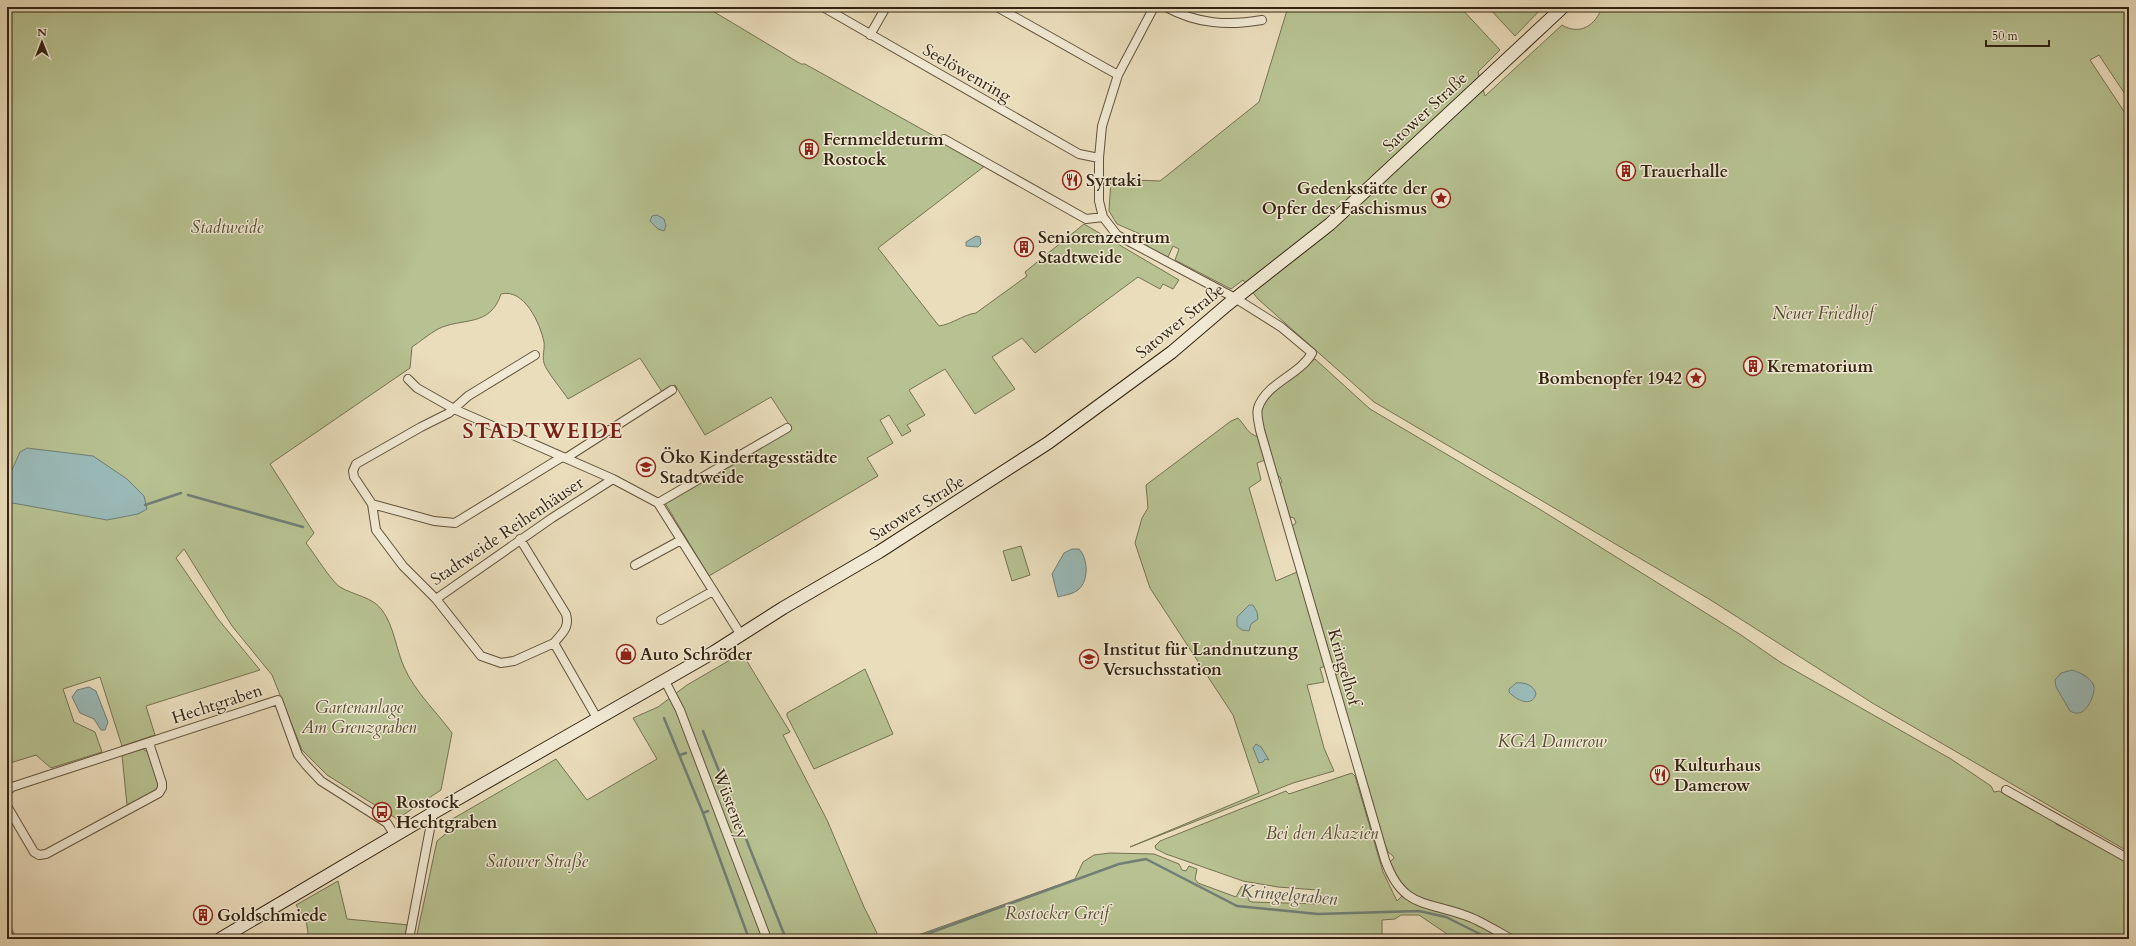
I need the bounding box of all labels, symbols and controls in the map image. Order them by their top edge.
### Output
north arrow [22,22,62,62]
scale bar [1986,22,2049,48]
text: N [37,25,47,40]
text: 50 m [1992,28,2019,44]
street label: Seelöwenring [919,38,1016,108]
street label: Satower Straße [1378,67,1472,157]
place label: Fernmeldeturm Rostock [823,128,944,171]
building icon: Fernmeldeturm Rostock [798,138,820,160]
building icon: Trauerhalle [1615,160,1637,182]
place label: Trauerhalle [1640,160,1728,183]
restaurant icon: Syrtaki [1061,169,1083,191]
place label: Syrtaki [1086,169,1142,192]
place label: Gedenkstätte der Opfer des Faschismus [1262,177,1427,220]
place icon: Gedenkstätte der Opfer des Faschismus [1430,187,1452,209]
park label: Stadtweide [191,216,264,239]
place label: Seniorenzentrum Stadtweide [1038,226,1170,269]
building icon: Seniorenzentrum Stadtweide [1013,236,1035,258]
street label: Satower Straße [1131,278,1229,364]
park label: Neuer Friedhof [1772,302,1878,325]
building icon: Krematorium [1742,355,1764,377]
place label: Krematorium [1767,355,1874,378]
place label: Bombenopfer 1942 [1538,367,1682,390]
place icon: Bombenopfer 1942 [1685,367,1707,389]
district label: STADTWEIDE [463,417,623,446]
place label: Öko Kindertagesstädte Stadtweide [660,446,838,489]
school or university icon: Öko Kindertagesstädte Stadtweide [635,456,657,478]
street label: Satower Straße [865,470,969,546]
street label: Stadtweide Reihenhäuser [426,471,589,591]
street label: Kringelhof [1322,626,1367,711]
place label: Institut für Landnutzung Versuchsstation [1103,638,1299,681]
shop icon: Auto Schröder [615,643,637,665]
place label: Auto Schröder [640,643,752,666]
school or university icon: Institut für Landnutzung Versuchsstation [1078,648,1100,670]
street label: Hechtgraben [169,678,266,729]
park label: Gartenanlage Am Grenzgraben [300,696,417,739]
park label: KGA Damerow [1497,730,1607,753]
place label: Kulturhaus Damerow [1674,754,1761,797]
restaurant icon: Kulturhaus Damerow [1649,764,1671,786]
street label: Wüsteney [707,765,755,842]
place label: Rostock Hechtgraben [396,791,497,834]
bus stop icon: Rostock Hechtgraben [371,801,393,823]
park label: Bei den Akazien [1266,822,1379,845]
park label: Satower Straße [486,850,588,873]
water label: Kringelgraben [1239,878,1339,912]
park label: Rostocker Greif [1005,902,1113,925]
building icon: Goldschmiede [192,904,214,926]
place label: Goldschmiede [217,904,327,927]

